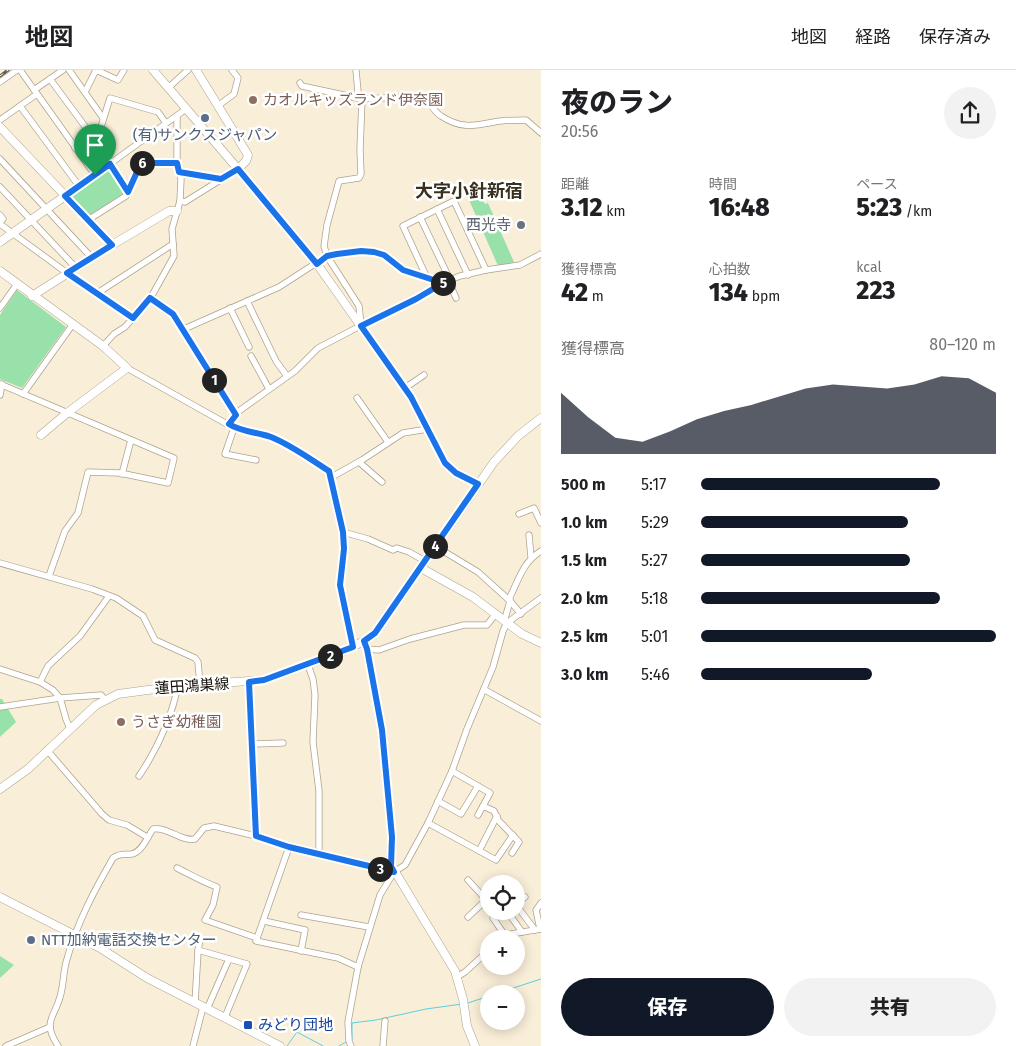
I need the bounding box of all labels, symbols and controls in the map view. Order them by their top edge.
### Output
text: 地図 [25,23,73,51]
text: 地図 [791,26,827,48]
text: 経路 [855,26,891,48]
text: 保存済み [919,26,991,48]
text: 夜のラン [561,86,673,119]
button: share [944,87,996,139]
place label: カオルキッズランド伊奈園 [263,91,443,109]
marker: カオルキッズランド伊奈園 [247,94,259,106]
marker: (有)サンクスジャパン [199,112,211,124]
text: 20:56 [561,122,598,141]
pin [74,124,116,175]
place label: (有)サンクスジャパン [133,126,277,144]
icon: arrive [81,131,109,159]
pin: 6 [130,150,154,176]
text: 6 [139,155,146,172]
text: 距離 [561,176,589,193]
text: 時間 [709,176,737,193]
text: ペース [856,176,898,193]
district label: 大字小針新宿 [415,180,523,202]
text: 3.12 [561,193,603,223]
text: 16:48 [709,193,770,223]
text: 5:23 [856,193,902,223]
text: km [603,203,625,220]
text: /km [902,203,932,220]
place label: 西光寺 [466,216,511,234]
marker: 西光寺 [515,219,527,231]
text: kcal [856,259,882,276]
text: 獲得標高 [561,261,617,278]
text: 心拍数 [709,261,751,278]
pin: 5 [430,270,456,296]
text: 5 [440,275,447,292]
text: 223 [856,276,896,306]
text: 42 [561,278,588,308]
text: 134 [709,278,748,308]
text: m [588,288,604,305]
text: bpm [748,288,780,305]
text: 80–120 m [929,335,996,354]
text: 獲得標高 [561,339,625,358]
pin: 1 [202,368,226,392]
text: 1 [211,372,218,389]
text: 500 m [561,475,606,494]
text: 5:17 [641,475,666,494]
text: 1.0 km [561,513,608,532]
text: 5:29 [641,513,669,532]
pin: 4 [422,534,448,558]
text: 4 [432,538,439,555]
text: 1.5 km [561,551,607,570]
text: 5:27 [641,551,668,570]
text: 2.0 km [561,589,608,608]
text: 5:18 [641,589,668,608]
text: 2.5 km [561,627,608,646]
text: 5:01 [641,627,668,646]
pin: 2 [318,644,342,668]
text: 2 [327,648,334,665]
text: 3.0 km [561,665,608,684]
text: 5:46 [641,665,670,684]
street label: 蓮田鴻巣線 [154,674,230,698]
place label: うさぎ幼稚園 [131,713,221,731]
marker: うさぎ幼稚園 [115,716,127,728]
pin: 3 [368,856,392,882]
text: 3 [377,861,384,878]
map controls [480,875,525,1030]
button: locate [480,875,525,920]
button: + [480,930,525,975]
place label: NTT加納電話交換センター [41,931,217,949]
marker: NTT加納電話交換センター [25,934,37,946]
button: 保存 [561,978,774,1036]
button: 共有 [784,978,996,1036]
button: − [480,985,525,1030]
place label: みどり団地 [258,1016,333,1034]
marker: みどり団地 [242,1019,254,1031]

